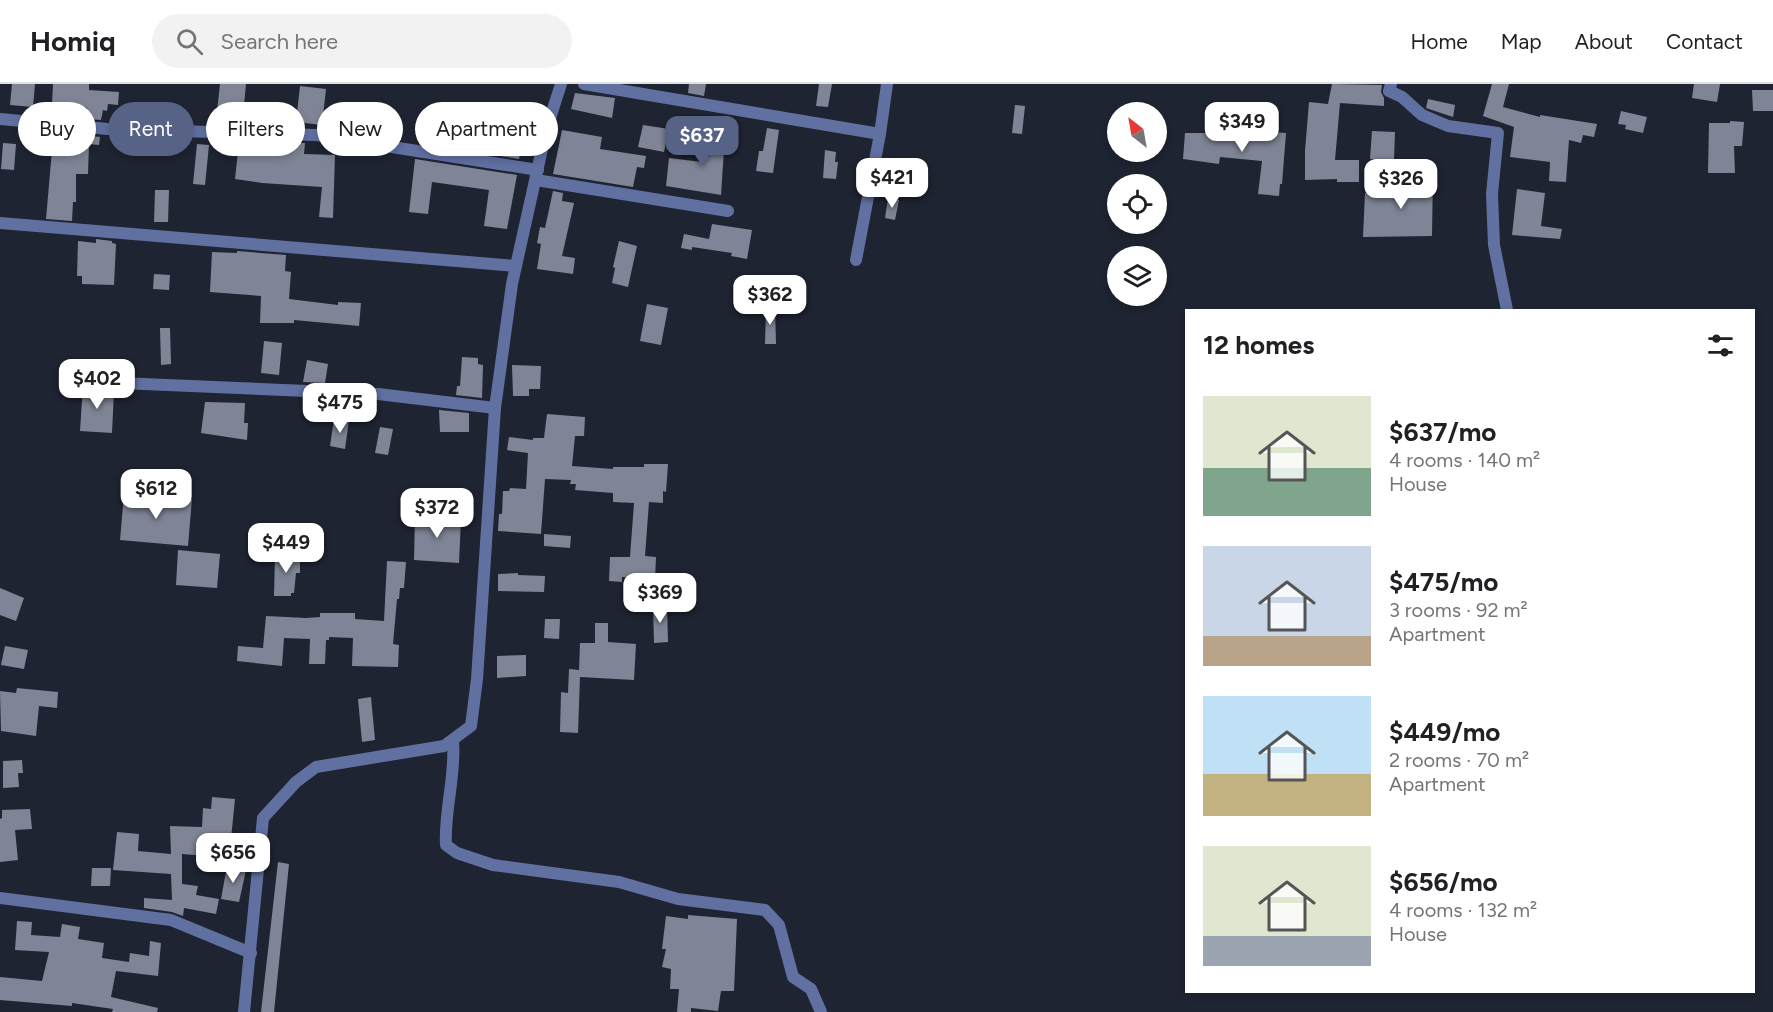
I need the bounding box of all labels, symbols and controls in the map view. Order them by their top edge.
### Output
search box [152,14,572,68]
text: Homiq [30,24,116,58]
icon: search [173,25,206,58]
text: Search here [221,28,338,55]
text: Home [1411,29,1468,54]
text: Map [1501,29,1542,54]
text: About [1575,29,1633,54]
text: Contact [1666,29,1743,54]
chip: Buy [18,102,96,156]
chip: Rent [108,102,194,156]
chip: Filters [206,102,305,156]
chip: New [317,102,403,156]
chip: Apartment [415,102,558,156]
north arrow [1107,102,1167,162]
map controls [1107,102,1167,306]
pin: $349 [1206,102,1278,153]
text: $349 [1219,109,1265,133]
pin: $637 [666,116,738,167]
text: $637 [680,123,724,147]
pin: $421 [856,158,928,209]
pin: $326 [1365,159,1437,210]
text: $421 [870,165,914,189]
text: $326 [1378,166,1424,190]
button: locate [1107,174,1167,234]
button: layers [1107,246,1167,306]
pin: $362 [734,275,806,326]
text: $362 [747,282,793,306]
text: 12 homes [1203,329,1314,361]
icon: filters [1704,329,1737,362]
pin: $402 [61,359,133,410]
text: $402 [73,366,121,390]
pin: $475 [304,383,376,434]
text: $475 [317,390,363,414]
text: $637/mo [1389,416,1496,448]
icon: home [1251,420,1323,492]
text: 4 rooms · 140 m² [1389,448,1540,472]
pin: $612 [120,469,192,520]
text: House [1389,472,1447,496]
text: $612 [135,476,177,500]
pin: $372 [401,488,473,539]
text: $372 [415,495,459,519]
pin: $449 [250,523,322,574]
text: $449 [262,530,310,554]
text: $475/mo [1389,566,1498,598]
icon: home [1251,570,1323,642]
pin: $369 [624,573,696,624]
text: $369 [637,580,683,604]
text: 3 rooms · 92 m² [1389,598,1528,622]
text: Apartment [1389,622,1486,646]
text: $449/mo [1389,716,1500,748]
icon: home [1251,720,1323,792]
text: 2 rooms · 70 m² [1389,748,1529,772]
text: Apartment [1389,772,1486,796]
pin: $656 [197,833,269,884]
text: $656 [210,840,256,864]
text: $656/mo [1389,866,1498,898]
icon: home [1251,870,1323,942]
text: 4 rooms · 132 m² [1389,898,1537,922]
text: House [1389,922,1447,946]

